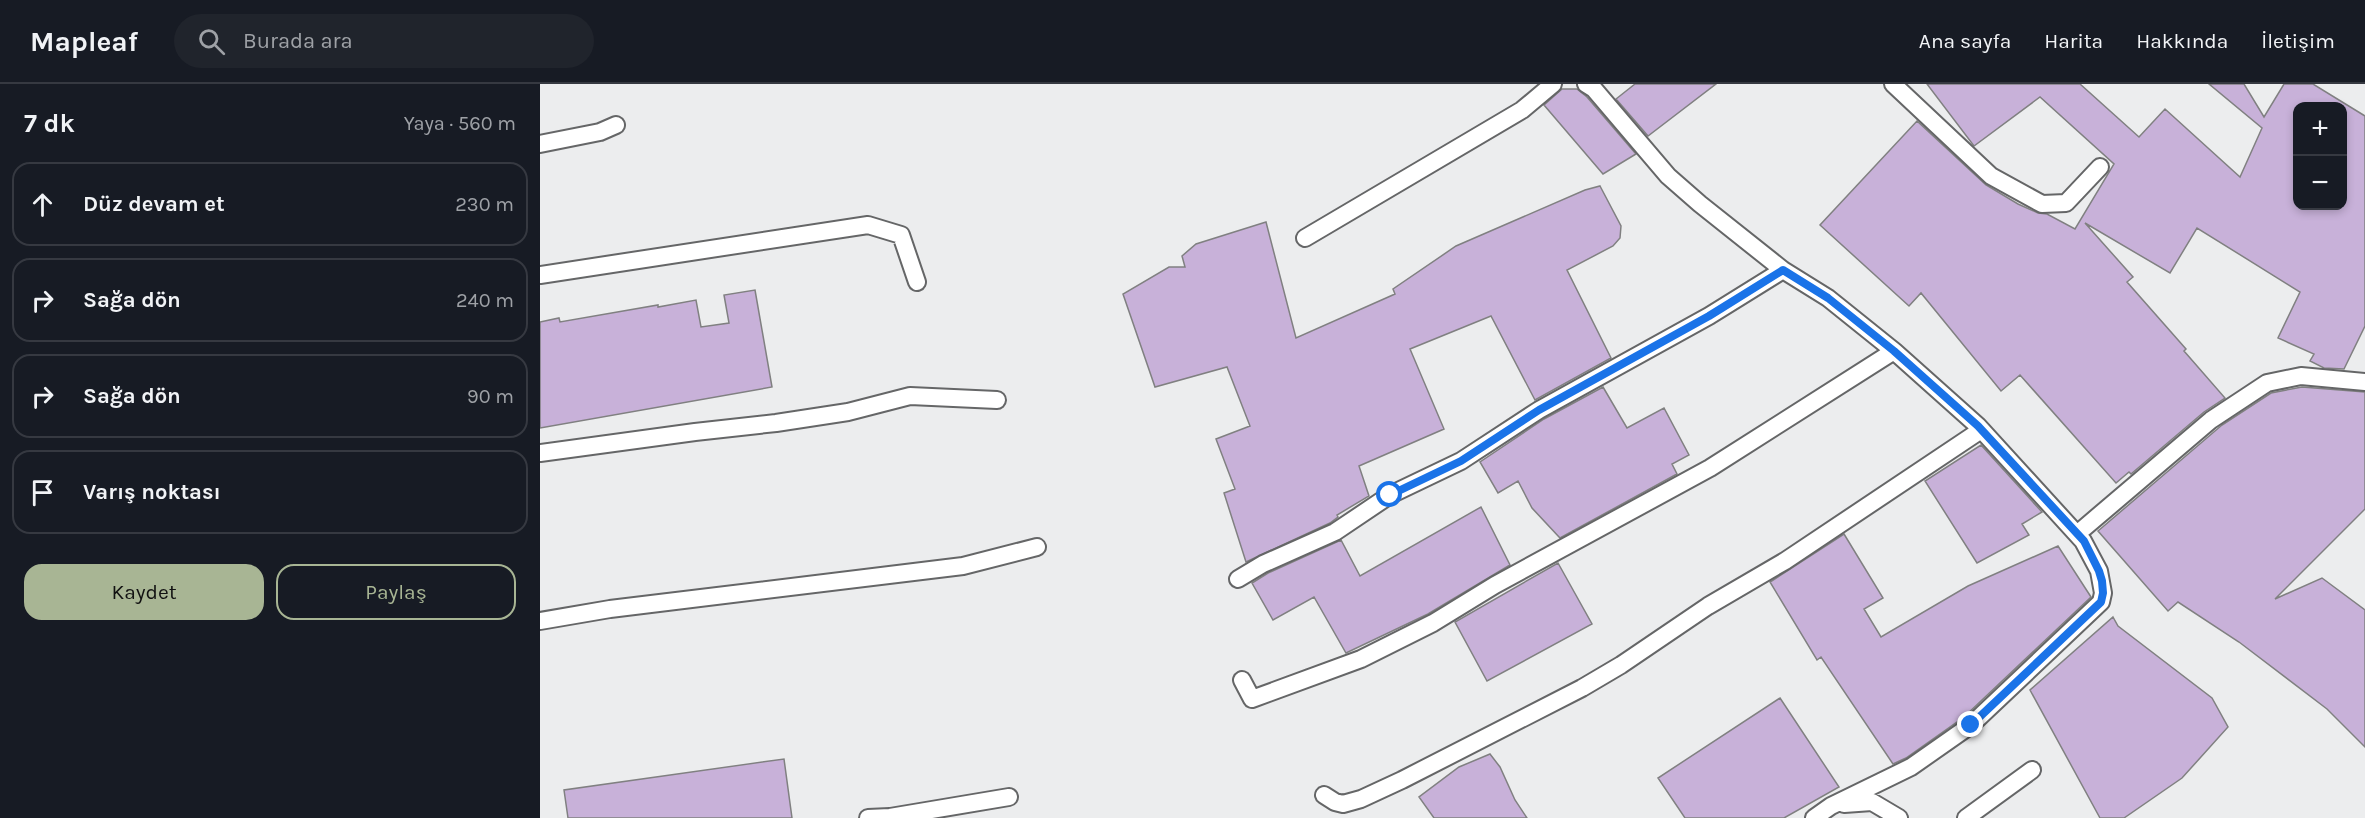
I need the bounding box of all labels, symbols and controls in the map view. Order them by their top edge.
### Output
search box [174,14,594,68]
text: Mapleaf [30,25,138,58]
icon: search [195,25,228,58]
text: Burada ara [243,28,353,54]
text: Ana sayfa [1919,29,2011,53]
text: Harita [2044,29,2103,53]
text: Hakkında [2136,29,2228,53]
text: İletişim [2261,29,2335,53]
map controls [2293,102,2347,210]
button: + [2293,102,2347,156]
text: 7 dk [24,108,75,139]
text: Yaya · 560 m [404,112,516,135]
button: − [2293,156,2347,210]
icon: ahead [26,188,59,221]
text: Düz devam et [83,191,225,217]
text: 230 m [455,193,514,216]
icon: right [26,284,59,317]
text: Sağa dön [83,287,181,313]
text: 240 m [456,289,514,312]
icon: right [26,380,59,413]
text: Sağa dön [83,383,181,409]
text: 90 m [467,385,514,408]
icon: arrive [26,476,59,509]
text: Varış noktası [83,479,221,505]
route start [1376,481,1402,507]
button: Kaydet [24,564,264,620]
button: Paylaş [276,564,516,620]
route end [1957,711,1983,737]

